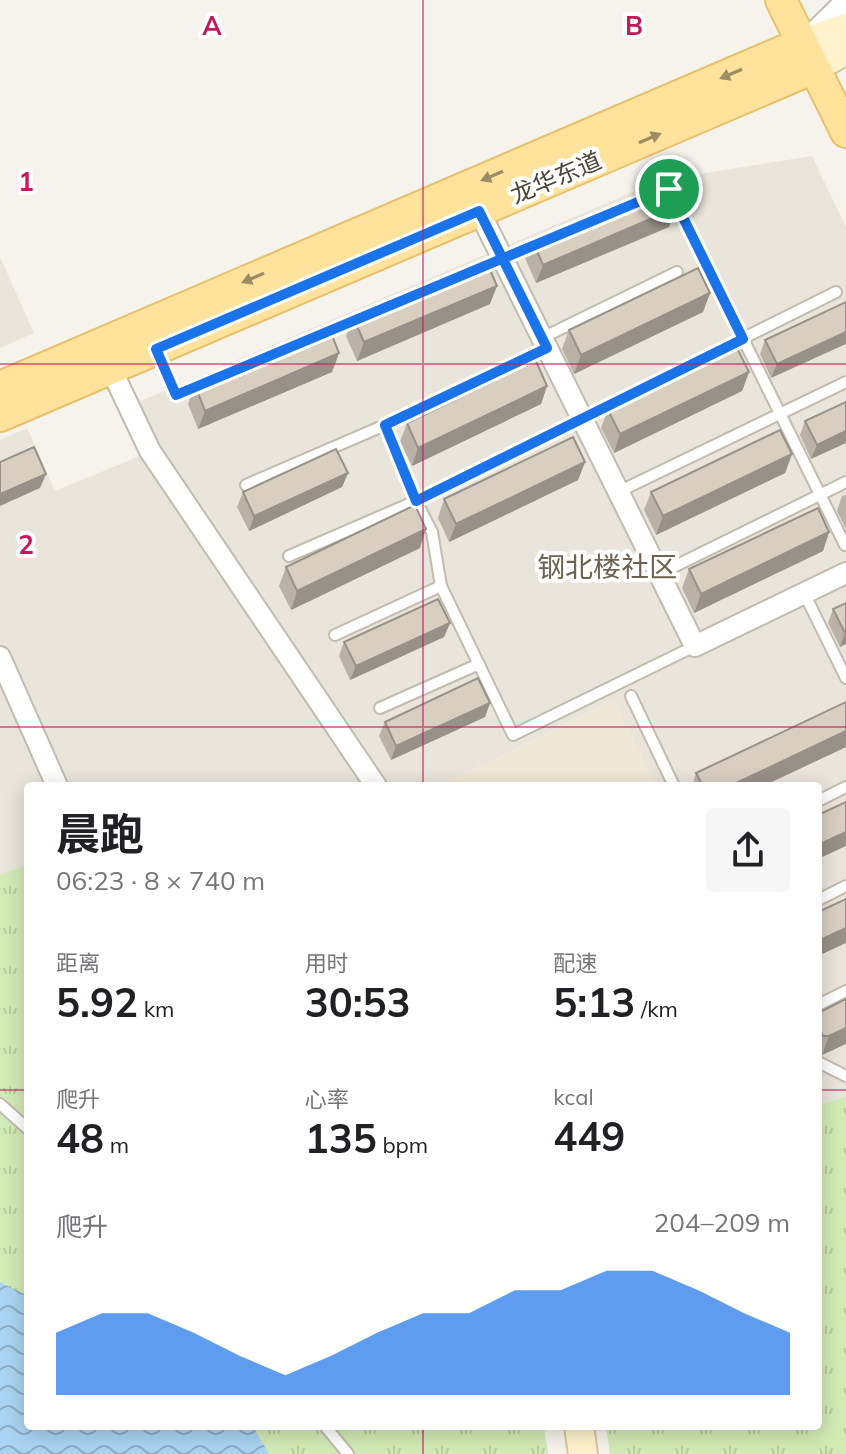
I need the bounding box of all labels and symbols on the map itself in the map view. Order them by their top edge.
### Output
text: A [202,9,222,42]
text: B [625,9,643,42]
one-way arrow [719,67,742,80]
one-way arrow [638,131,662,144]
street label: 龙华东道 [506,145,606,210]
pin [635,155,703,223]
text: 1 [18,165,34,198]
one-way arrow [480,170,503,183]
one-way arrow [241,272,264,285]
text: 2 [18,528,34,561]
district label: 钢北楼社区 [537,549,677,584]

